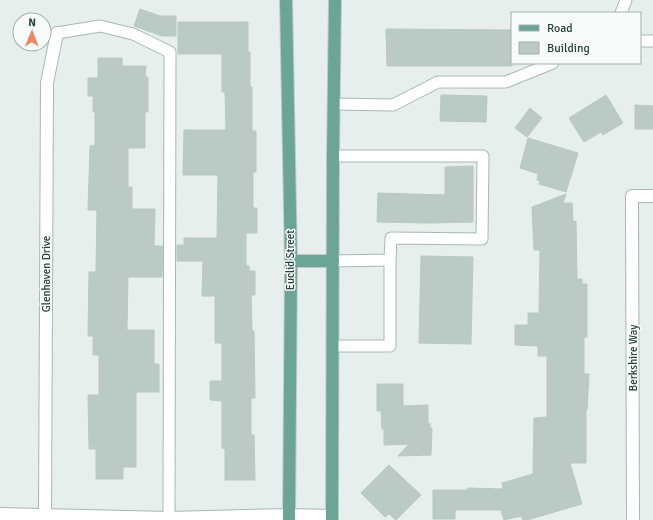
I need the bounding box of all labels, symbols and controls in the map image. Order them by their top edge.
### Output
north arrow [12,12,52,52]
legend [511,12,641,64]
text: N [28,16,36,29]
text: Road [547,21,573,36]
text: Building [547,41,590,56]
street label: Euclid Street [284,230,297,290]
street label: Glenhaven Drive [40,236,53,312]
street label: Berkshire Way [627,324,640,391]

